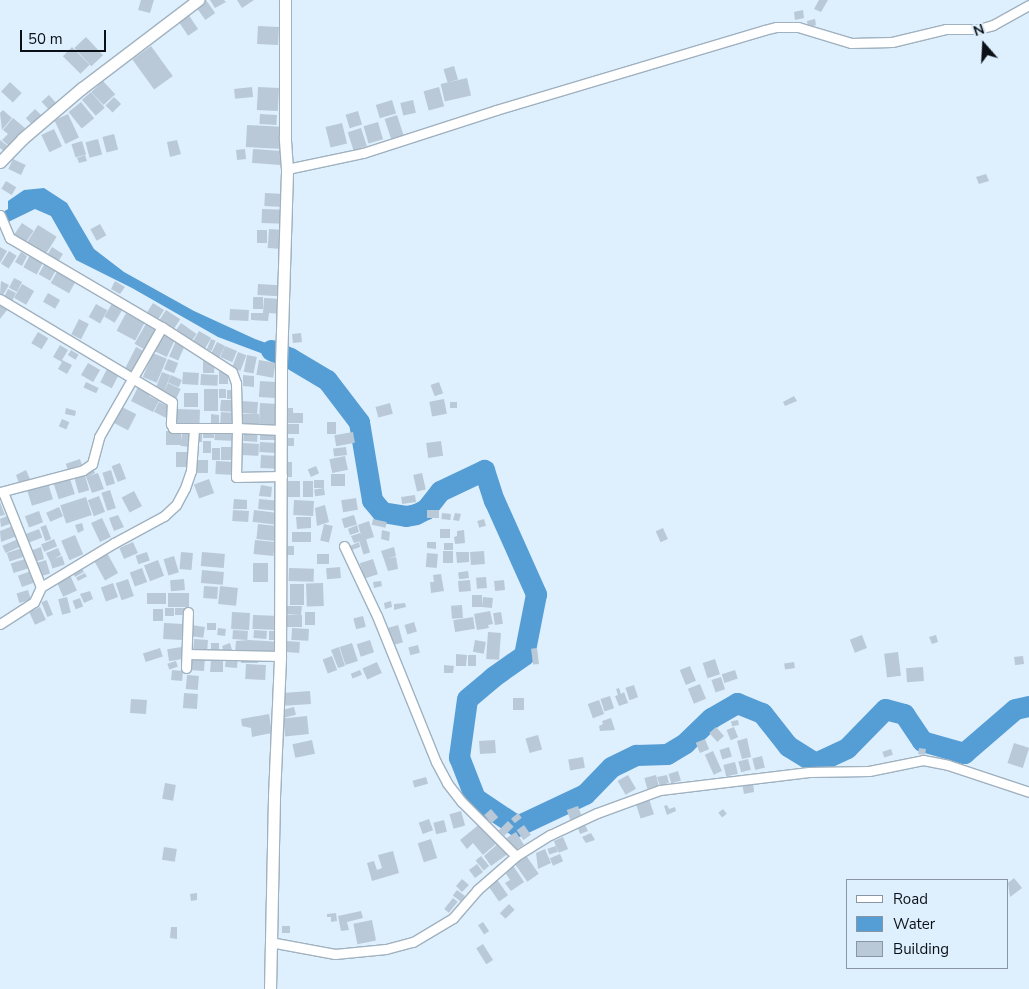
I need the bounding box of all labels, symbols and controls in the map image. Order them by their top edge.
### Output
scale bar [22,20,109,52]
north arrow [959,20,1009,70]
text: N [971,20,987,41]
text: 50 m [28,29,63,49]
legend [846,879,1009,969]
text: Road [893,889,928,909]
text: Water [893,914,935,934]
text: Building [893,939,949,959]

